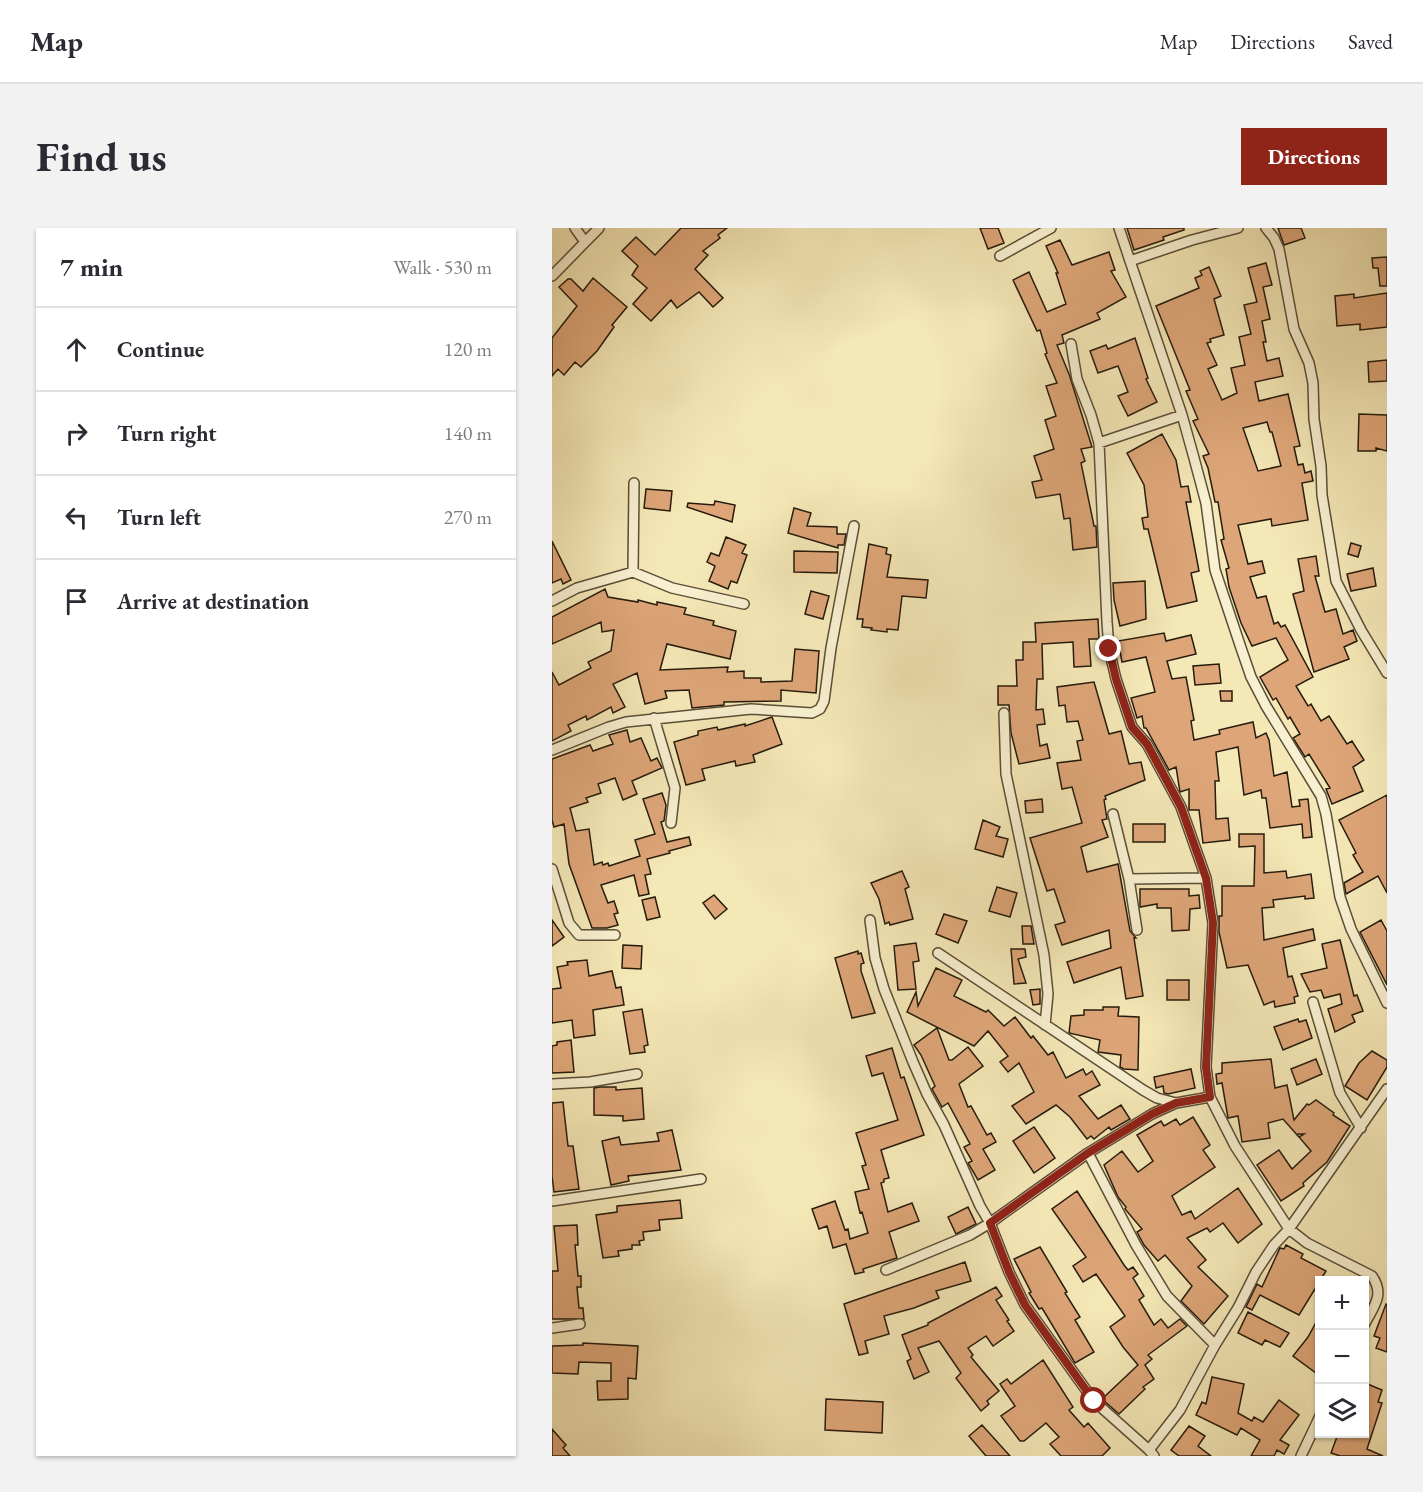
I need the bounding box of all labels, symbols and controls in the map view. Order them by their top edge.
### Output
text: Map [30,23,83,59]
text: Map [1160,28,1197,55]
text: Directions [1230,28,1315,55]
text: Saved [1348,28,1393,55]
button: Directions [1241,128,1387,185]
text: Find us [36,129,167,184]
text: 7 min [60,250,123,284]
text: Walk · 530 m [393,254,492,280]
icon: ahead [60,333,93,366]
text: Continue [117,335,204,364]
text: 120 m [444,336,492,362]
icon: right [60,417,93,450]
text: Turn right [117,419,216,448]
text: 140 m [444,420,492,446]
icon: left [60,501,93,534]
text: Turn left [117,503,201,532]
text: 270 m [444,504,492,530]
icon: arrive [60,585,93,618]
text: Arrive at destination [117,587,309,616]
route end [1095,635,1121,661]
map controls [1315,1276,1369,1438]
button: + [1315,1276,1369,1330]
button: − [1315,1330,1369,1384]
button: layers [1315,1384,1369,1438]
route start [1080,1387,1106,1413]

